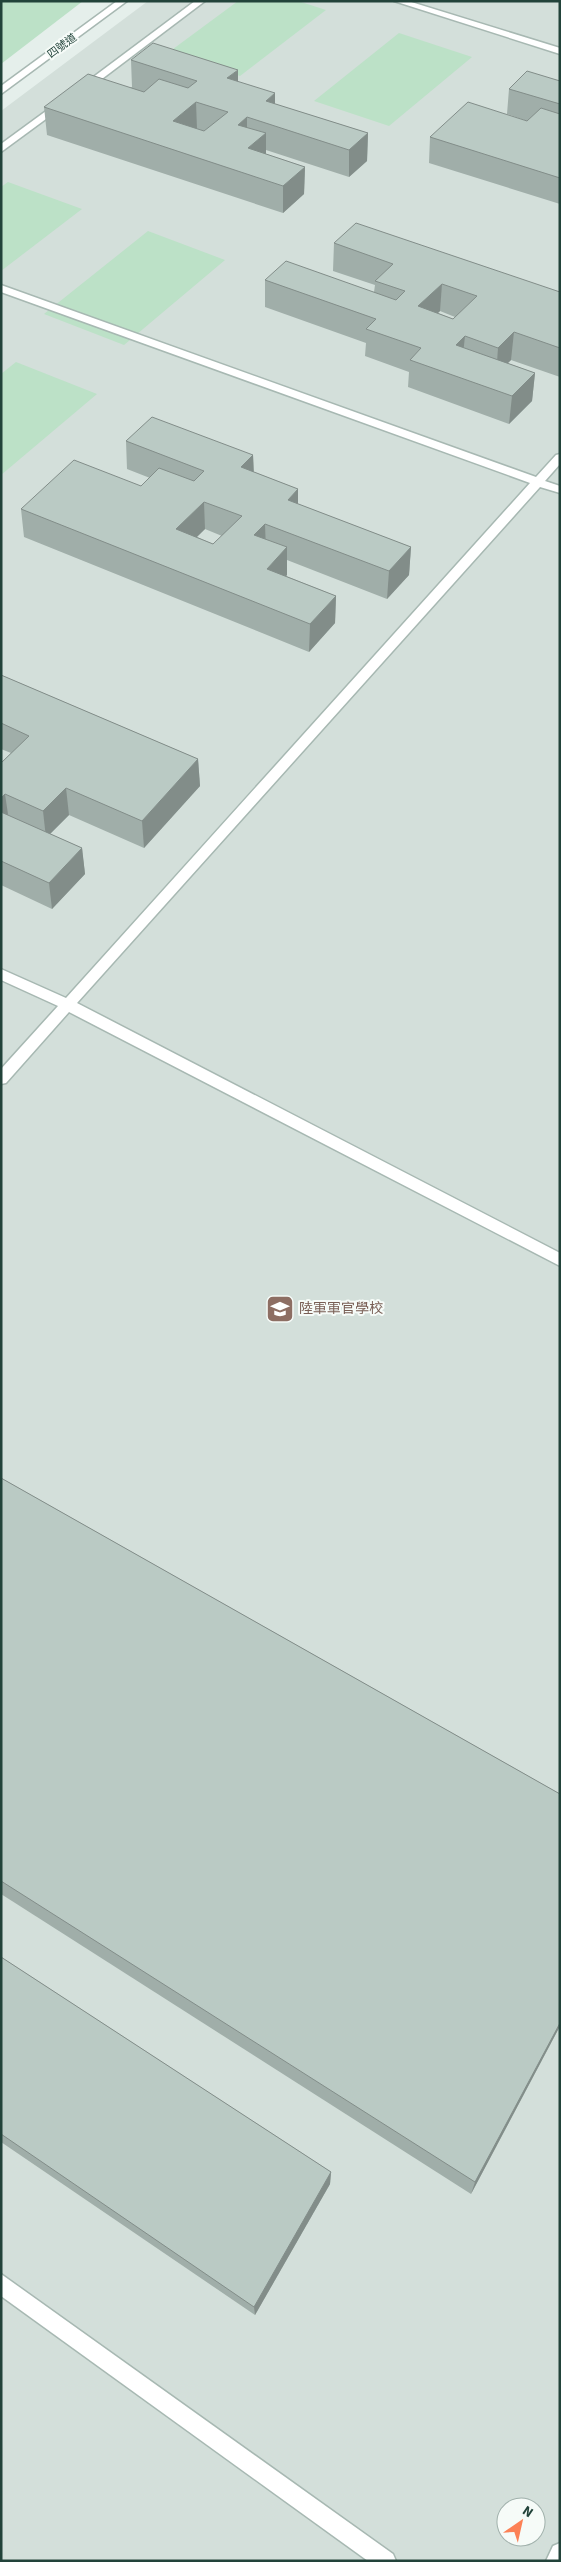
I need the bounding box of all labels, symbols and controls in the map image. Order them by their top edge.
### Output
street label: 四號道 [44,30,80,62]
school or university icon: 陸軍軍官學校 [265,1294,295,1324]
place label: 陸軍軍官學校 [299,1299,383,1319]
north arrow [496,2497,546,2547]
text: N [518,2501,537,2523]

